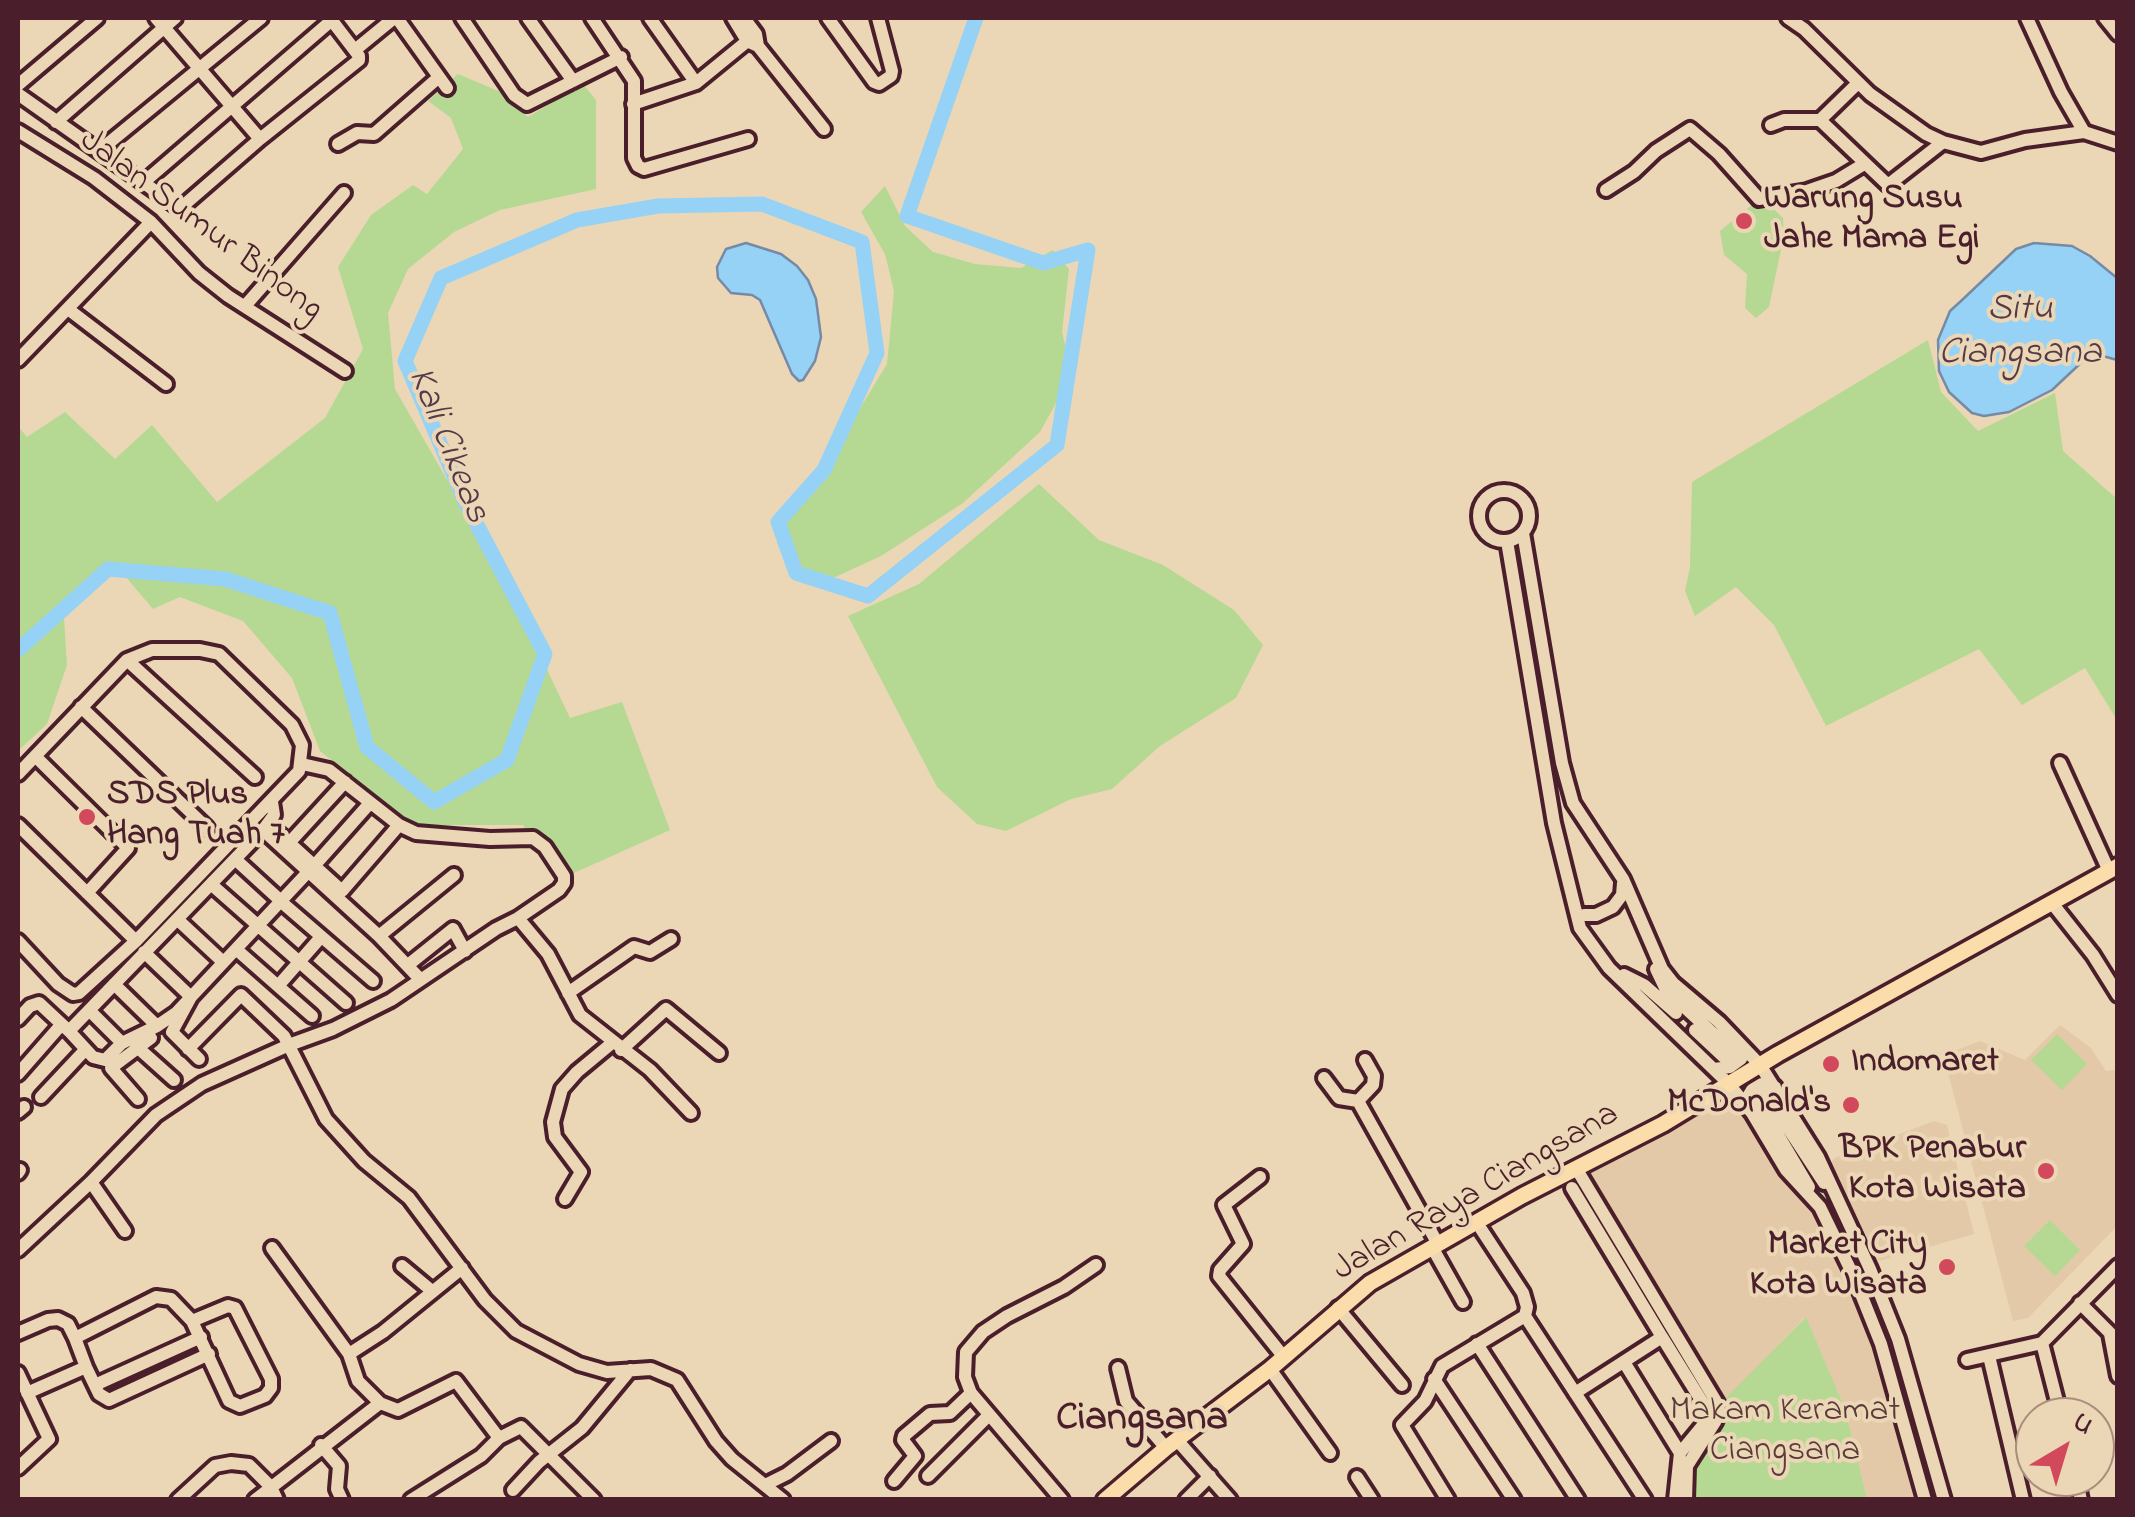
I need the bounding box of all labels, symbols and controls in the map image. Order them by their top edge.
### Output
street label: Jalan Sumur Binong [70,122,330,332]
place label: Warung Susu Jahe Mama Egi [1764,180,1979,262]
marker: Warung Susu Jahe Mama Egi [1733,210,1755,232]
water label: Situ Ciangsana [1938,289,2102,378]
water label: Kali Cikeas [394,362,498,530]
place label: SDS Plus Hang Tuah 7 [107,776,285,858]
marker: SDS Plus Hang Tuah 7 [76,806,98,828]
place label: Indomaret [1851,1043,1999,1085]
marker: Indomaret [1820,1053,1842,1075]
place label: McDonald's [1667,1084,1831,1126]
marker: McDonald's [1840,1094,1862,1116]
street label: Jalan Raya Ciangsana [1327,1095,1627,1293]
place label: BPK Penabur Kota Wisata [1839,1130,2026,1212]
marker: BPK Penabur Kota Wisata [2035,1160,2057,1182]
place label: Market City Kota Wisata [1750,1226,1927,1308]
marker: Market City Kota Wisata [1936,1256,1958,1278]
park label: Makam Keramat Ciangsana [1670,1392,1900,1474]
district label: Ciangsana [1056,1397,1228,1445]
north arrow [2015,1397,2115,1497]
text: U [2063,1403,2102,1446]

